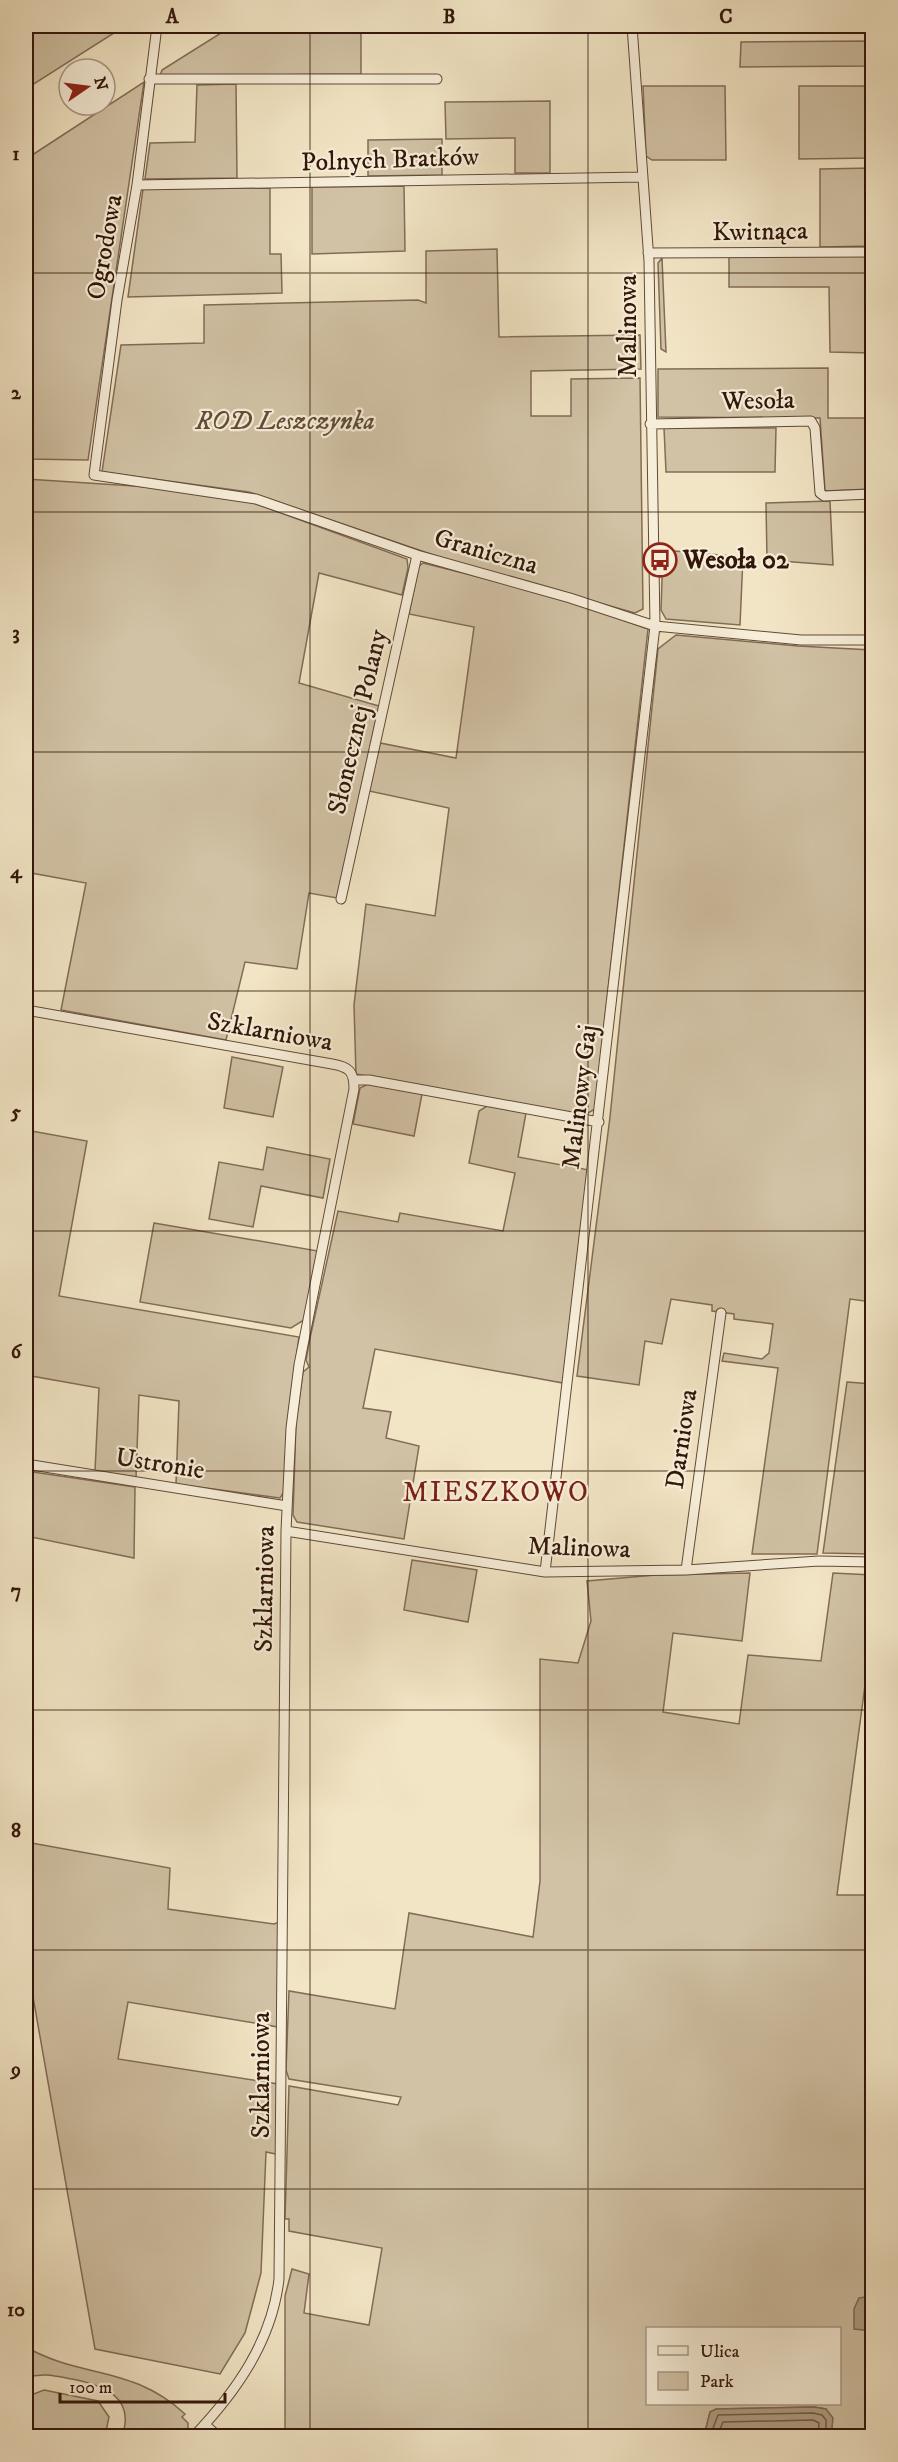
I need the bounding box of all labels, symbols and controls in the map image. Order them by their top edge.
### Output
text: A [165,5,180,30]
text: B [443,5,455,30]
text: C [719,5,733,30]
north arrow [57,57,117,117]
text: N [89,75,112,92]
street label: Polnych Bratków [300,140,480,180]
text: 1 [12,142,20,167]
street label: Ogrodowa [79,192,131,302]
street label: Kwitnąca [712,215,808,249]
street label: Malinowa [612,274,645,378]
text: 2 [11,381,22,406]
street label: Wesoła [720,384,795,418]
park label: ROD Leszczynka [194,405,375,438]
street label: Graniczna [430,521,542,583]
bus stop icon: Wesoła 02 [642,542,678,578]
place label: Wesoła 02 [682,544,790,577]
text: 3 [12,621,20,646]
street label: Słonecznej Polany [321,626,395,818]
text: 4 [10,860,23,885]
street label: Szklarniowa [205,1005,335,1059]
street label: Malinowy Gaj [555,1023,605,1171]
text: 5 [10,1100,21,1125]
text: 6 [11,1340,23,1365]
street label: Darniowa [659,1387,705,1491]
street label: Ustronie [113,1441,207,1487]
district label: MIESZKOWO [403,1475,589,1510]
street label: Szklarniowa [247,1525,283,1653]
street label: Malinowa [527,1530,631,1566]
text: 7 [11,1579,21,1604]
text: 8 [11,1819,21,1844]
street label: Szklarniowa [245,2012,278,2138]
text: 9 [9,2058,21,2083]
text: 10 [7,2298,25,2323]
legend [646,2327,841,2405]
text: Ulica [700,2341,740,2363]
scale bar [60,2366,225,2404]
text: Park [700,2371,734,2393]
text: 100 m [69,2377,112,2399]

